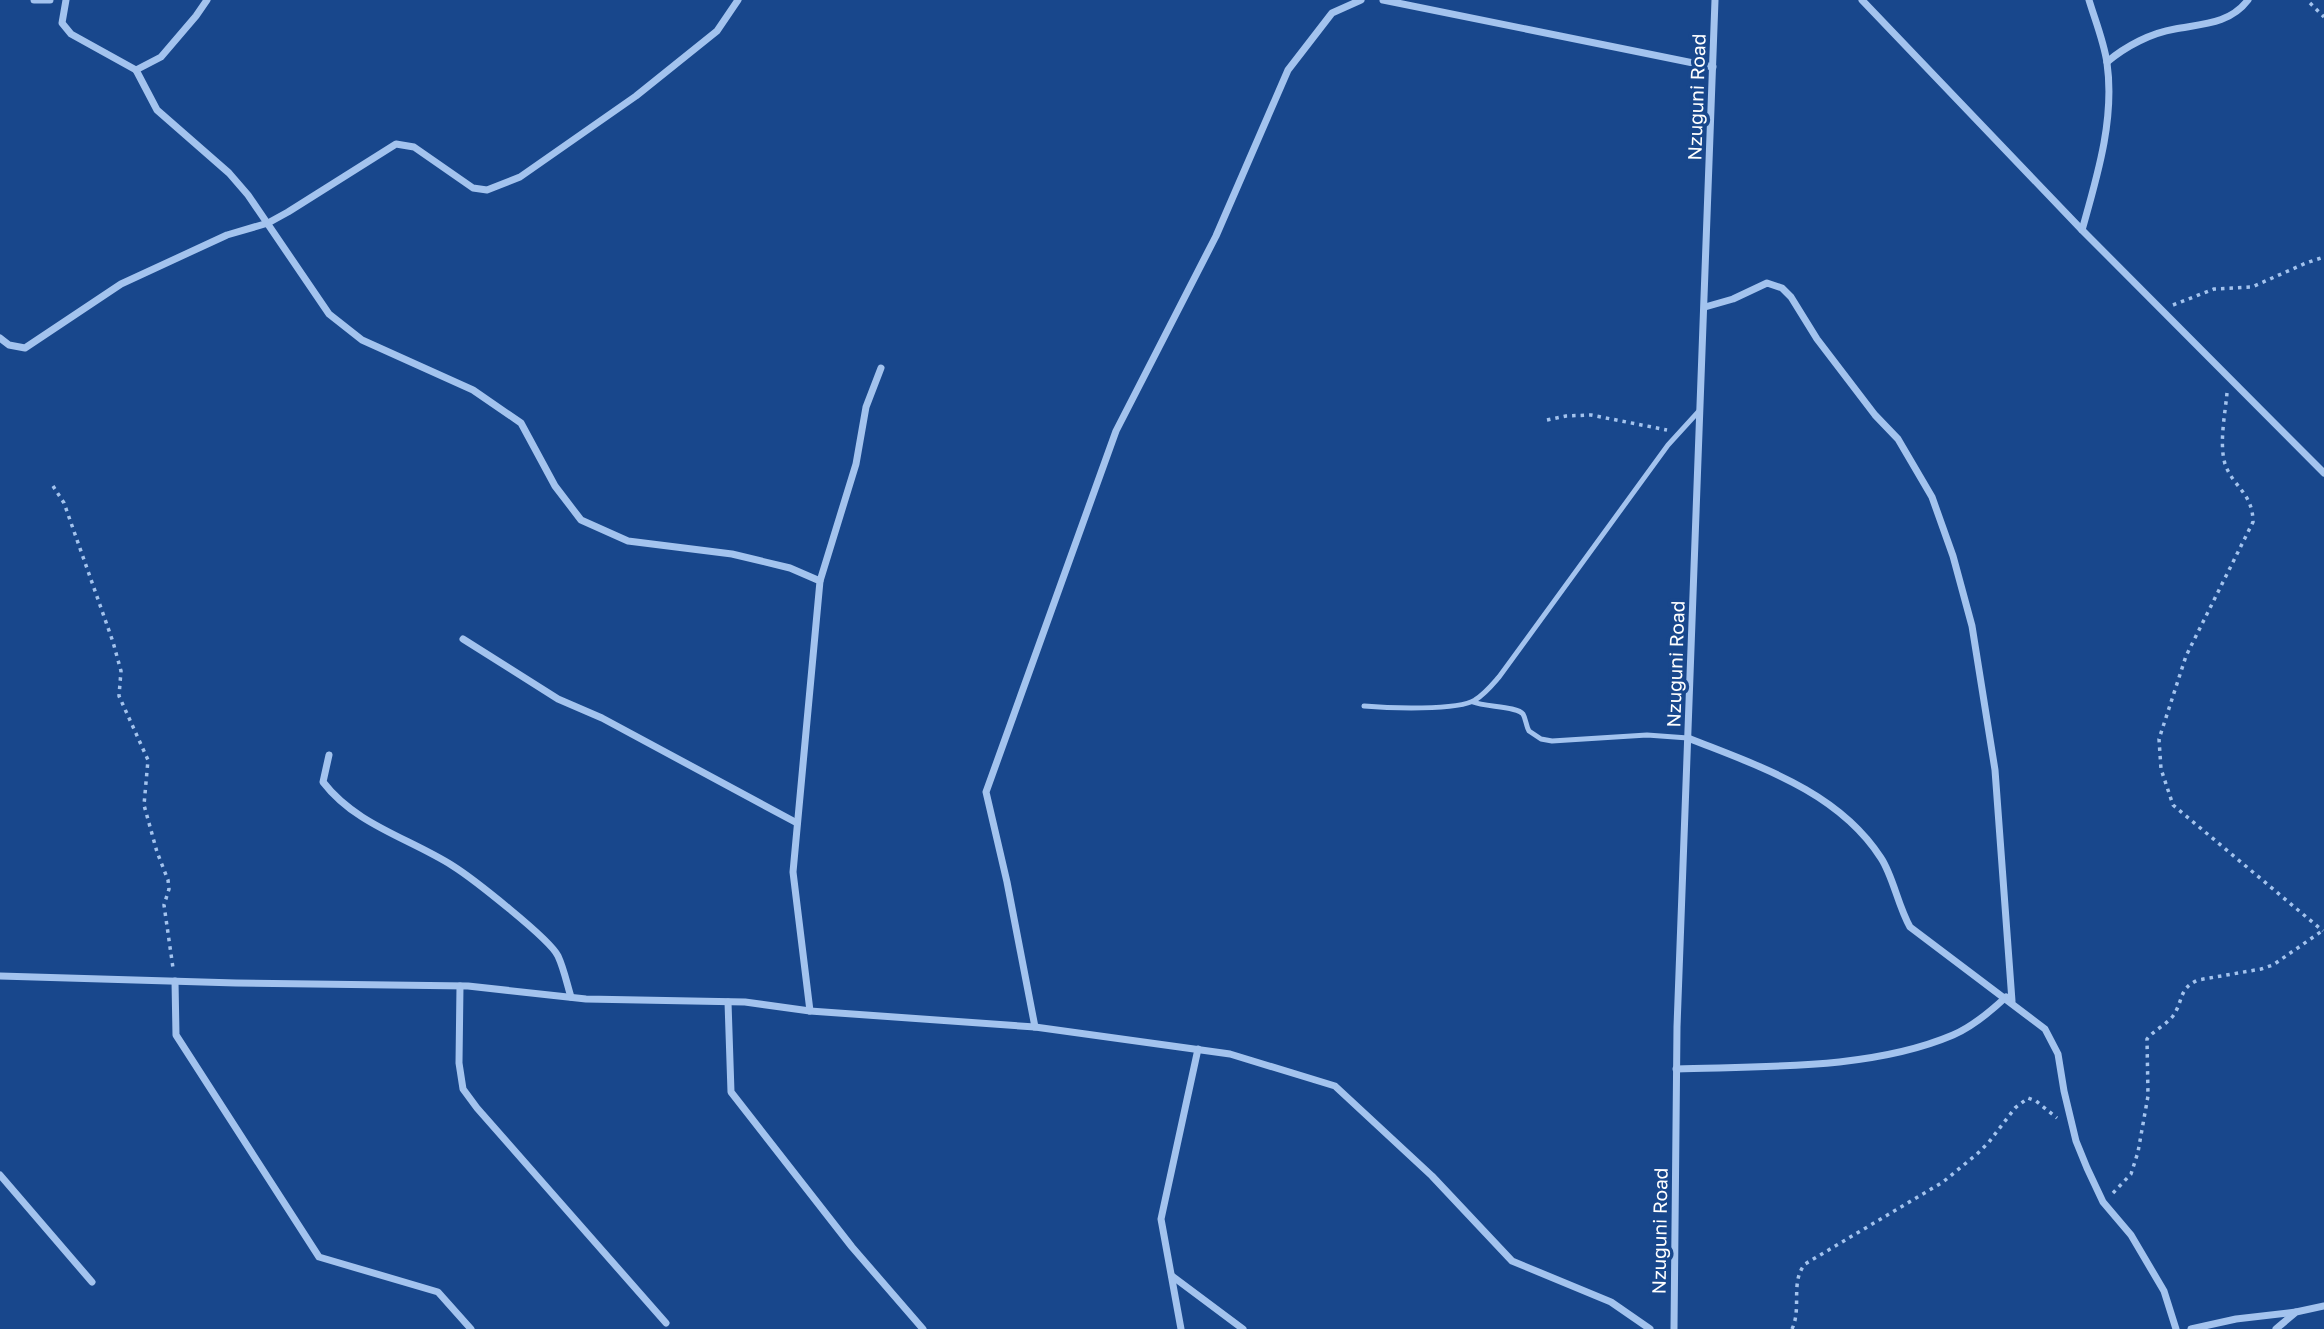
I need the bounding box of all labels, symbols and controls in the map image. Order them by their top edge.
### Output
street label: Nzuguni Road [1682,33,1710,161]
street label: Nzuguni Road [1661,600,1689,728]
street label: Nzuguni Road [1646,1167,1672,1295]

